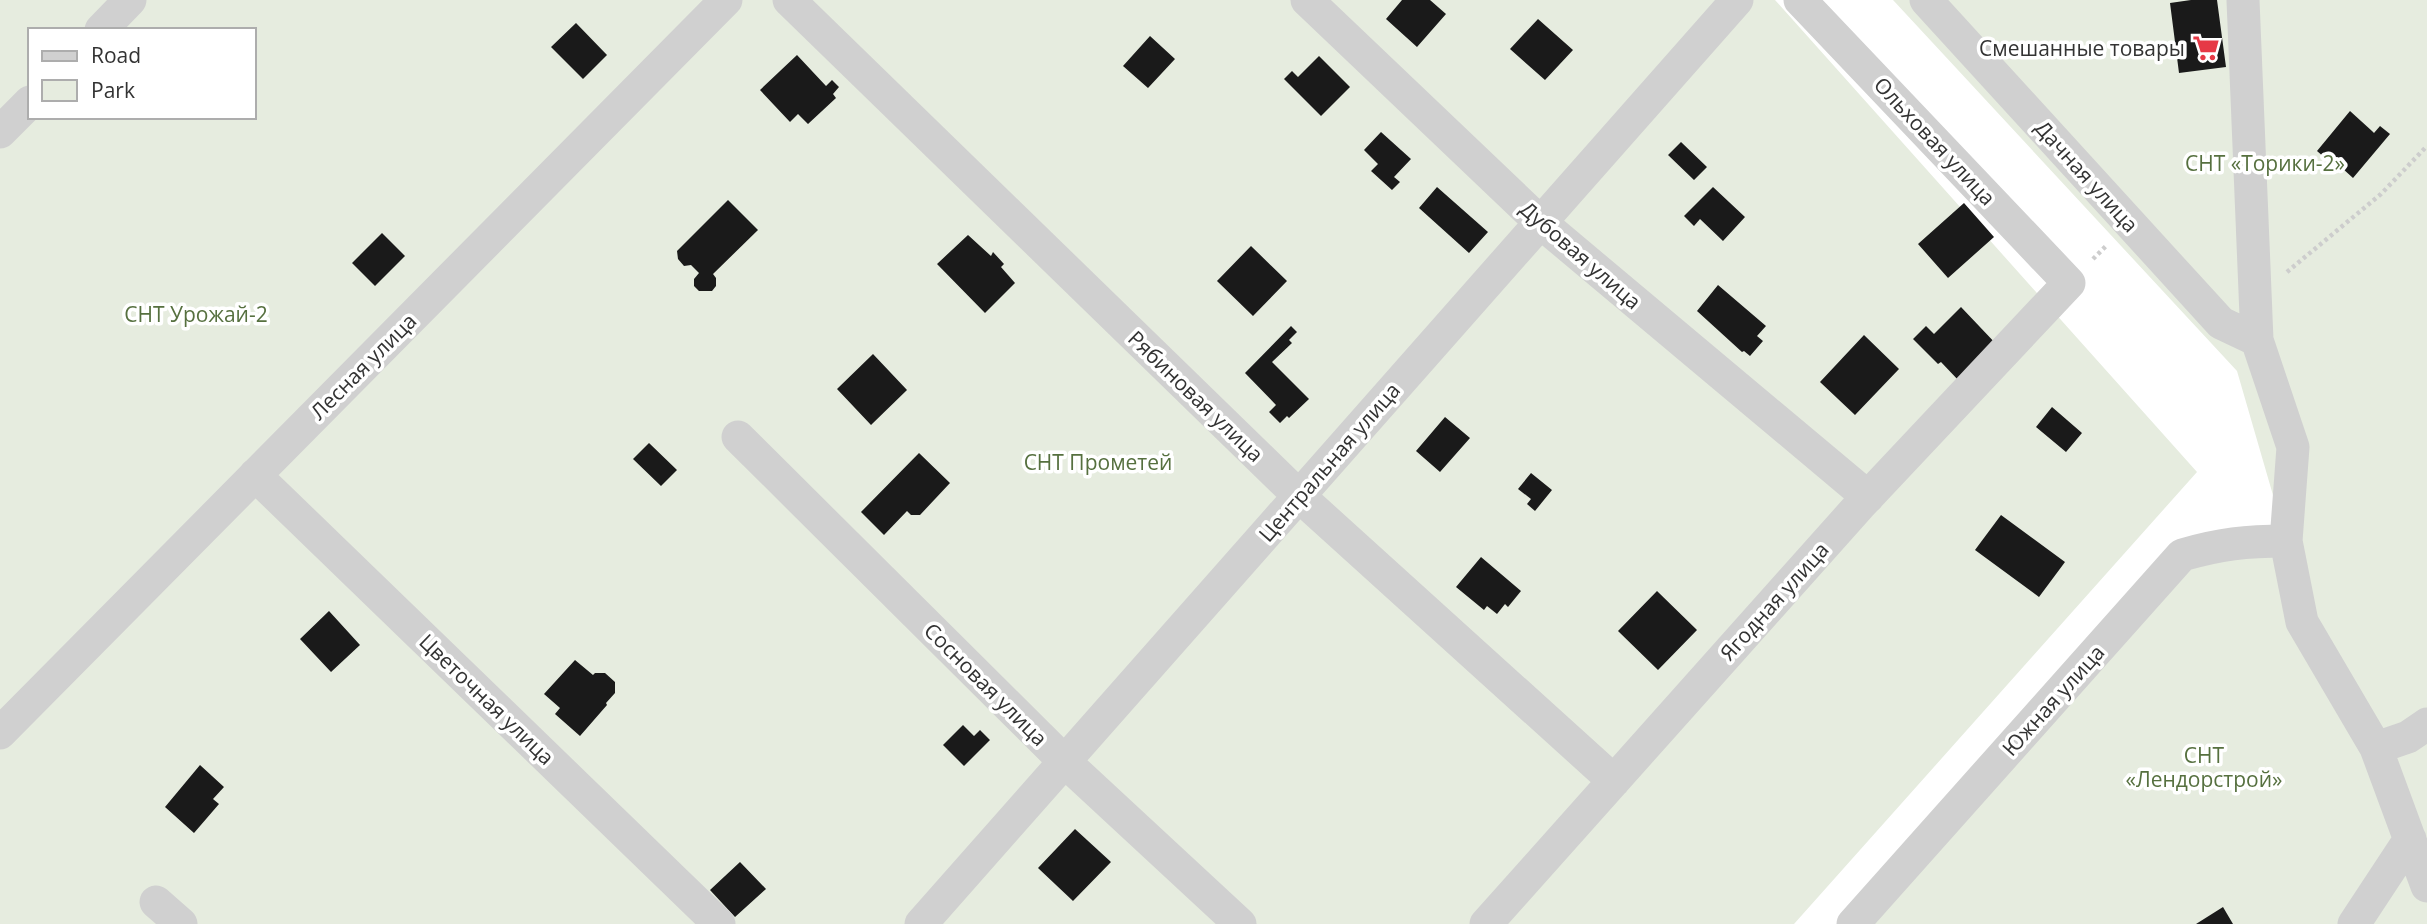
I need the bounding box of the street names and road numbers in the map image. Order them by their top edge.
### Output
street label: Ольховая улица [1868,71,2002,211]
street label: Дачная улица [2029,114,2145,238]
street label: Дубовая улица [1515,195,1647,315]
street label: Лесная улица [304,307,422,425]
street label: Рябиновая улица [1122,324,1270,468]
street label: Центральная улица [1252,377,1406,547]
street label: Ягодная улица [1713,536,1835,666]
street label: Сосновая улица [918,616,1054,752]
street label: Цветочная улица [413,627,561,771]
street label: Южная улица [1996,639,2110,761]

